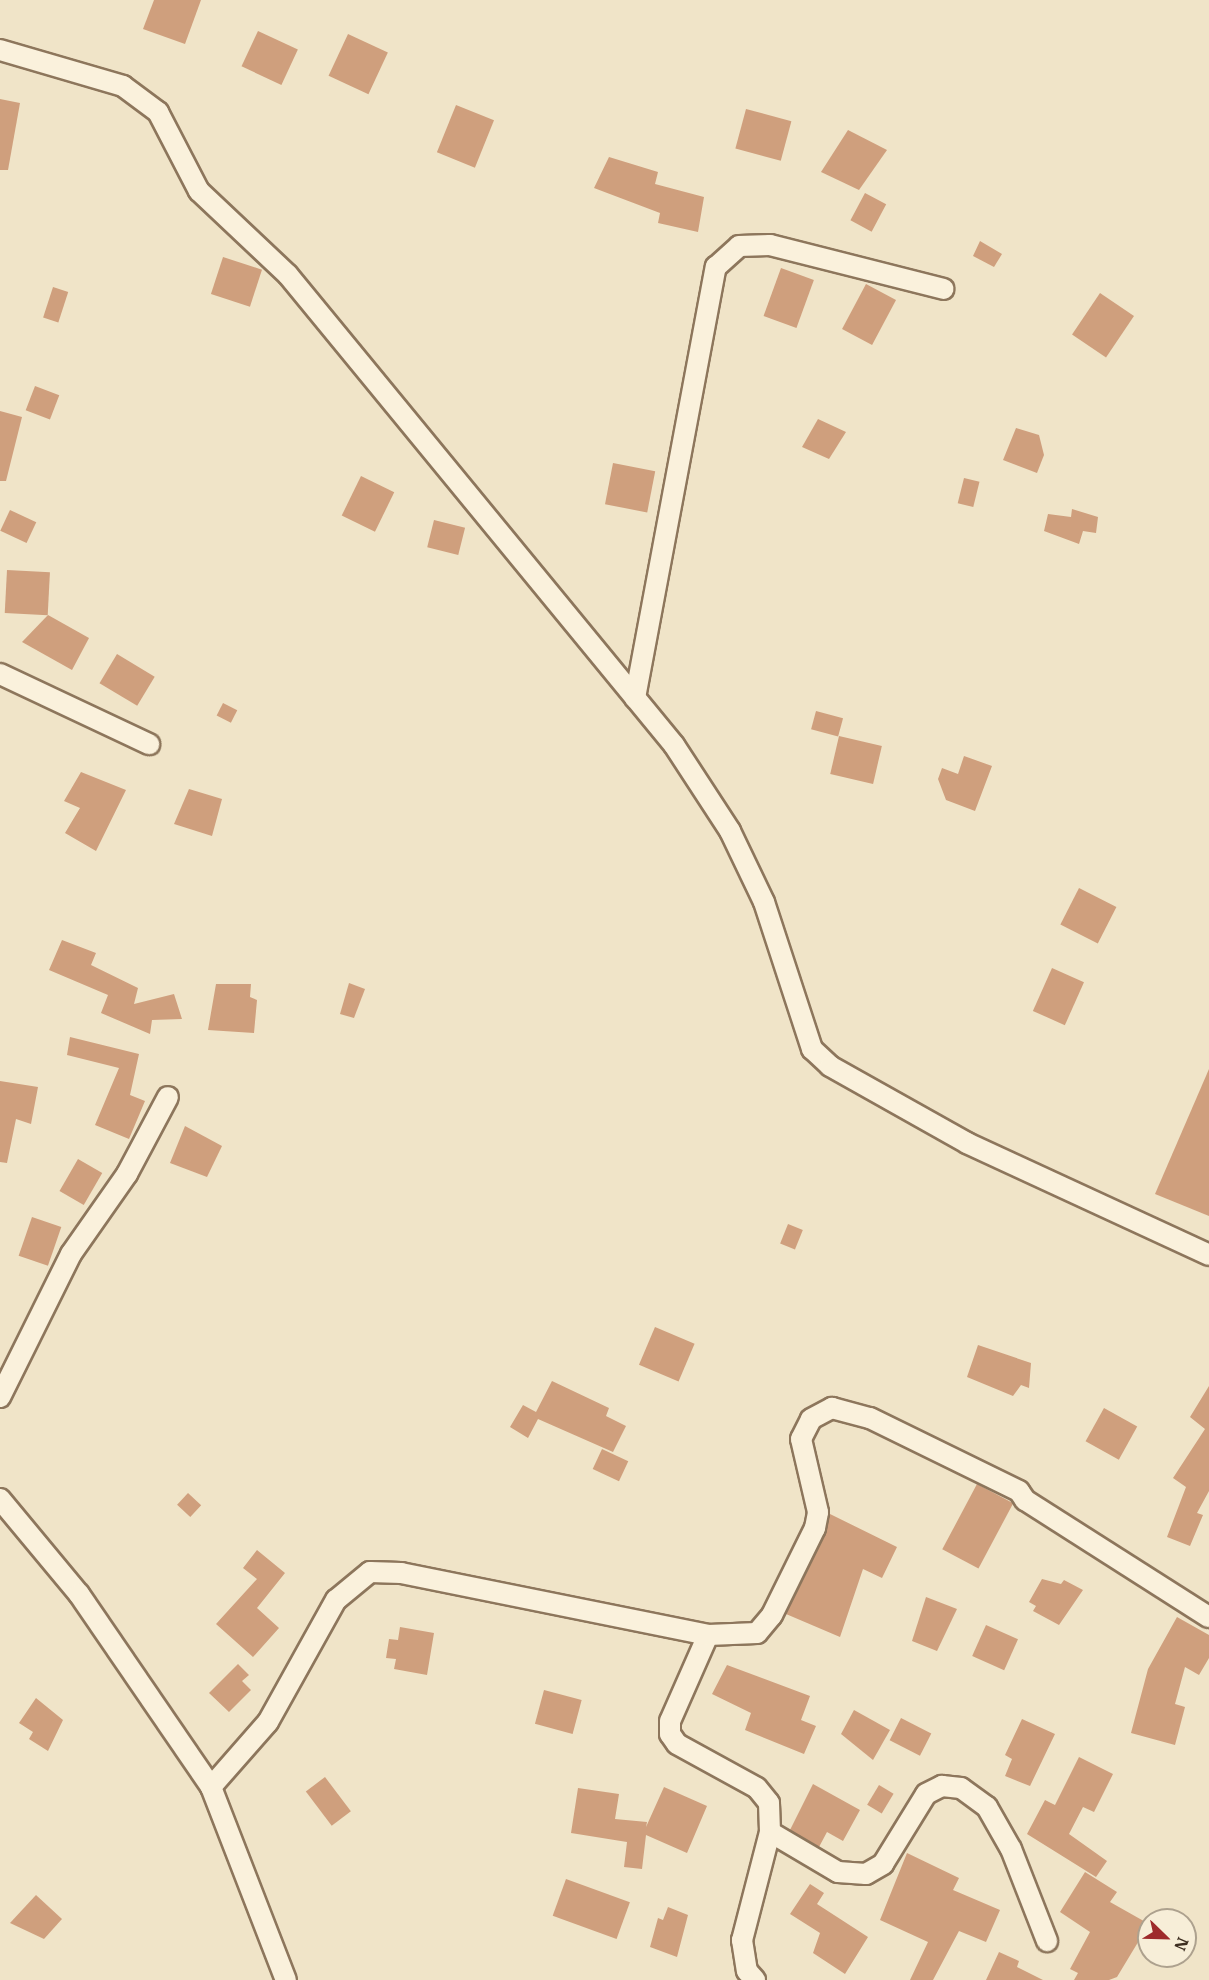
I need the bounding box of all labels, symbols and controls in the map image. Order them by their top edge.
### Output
north arrow [1137,1908,1197,1968]
text: N [1170,1935,1193,1954]

